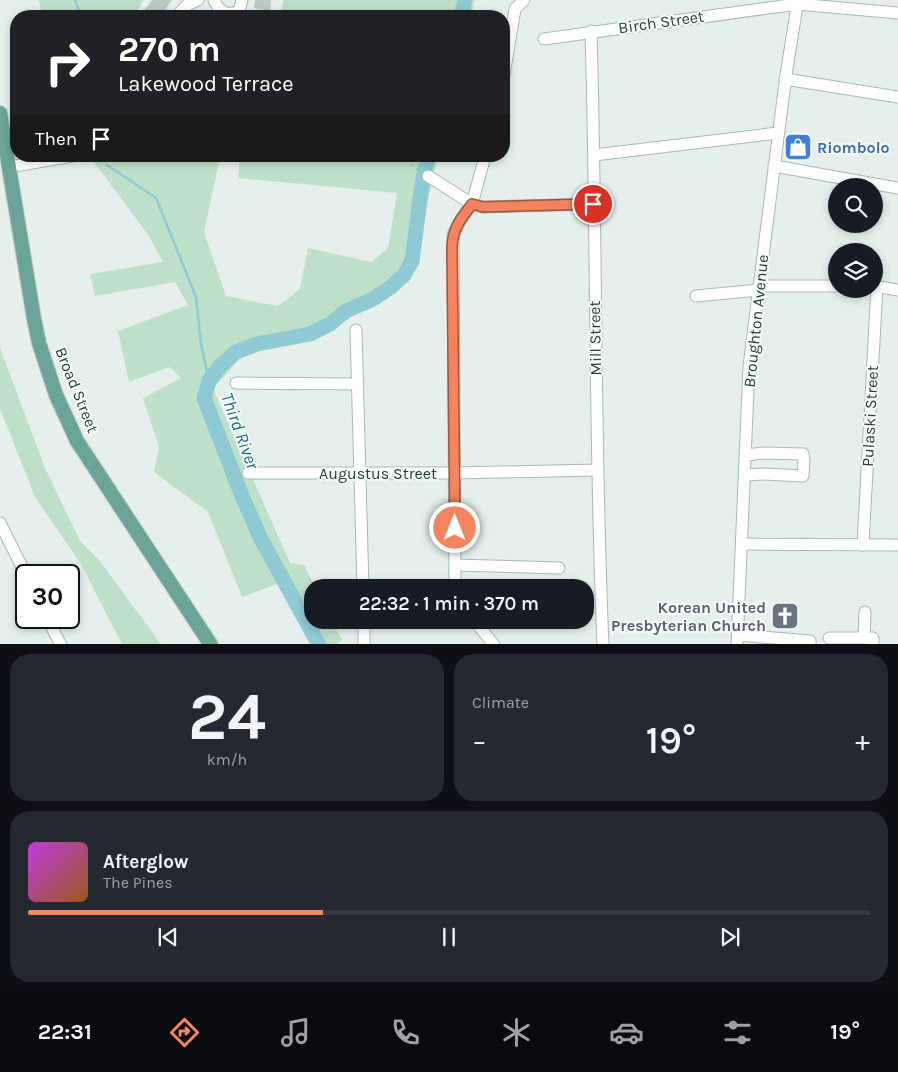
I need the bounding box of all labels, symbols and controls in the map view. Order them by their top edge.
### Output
street label: Birch Street [617,7,705,37]
text: 270 m [118,29,221,70]
icon: right [35,30,100,95]
text: Lakewood Terrace [118,71,294,97]
icon: arrive [87,125,115,153]
text: Then [35,128,77,150]
shop icon: Riombolo [783,132,813,162]
place label: Riombolo [817,138,890,157]
map controls [828,178,883,298]
button: search [828,178,883,233]
pin [572,183,614,225]
icon: arrive [579,190,607,218]
button: layers [828,243,883,298]
street label: Broughton Avenue [740,254,772,388]
street label: Mill Street [585,300,605,376]
street label: Broad Street [51,344,103,436]
street label: Pulaski Street [858,365,882,467]
water label: Third River [216,390,264,473]
street label: Augustus Street [319,464,437,483]
position arrow [428,501,480,553]
speed limit sign: 30 [15,564,80,629]
text: 22:32 · 1 min · 370 m [359,593,539,615]
place label: Korean United Presbyterian Church [611,598,766,635]
church icon: Korean United Presbyterian Church [770,601,800,631]
text: 24 [188,679,266,755]
text: Climate [472,693,529,712]
text: 19° [646,718,696,763]
text: − [472,724,487,757]
text: + [855,724,870,757]
text: km/h [207,750,247,769]
text: Afterglow [103,851,189,873]
text: The Pines [103,873,173,892]
icon: previous [154,923,182,951]
icon: pause [435,923,463,951]
icon: next [716,923,744,951]
icon: directions [167,1015,202,1050]
icon: music [278,1015,313,1050]
icon: phone [388,1015,423,1050]
icon: climate [499,1015,534,1050]
icon: car [609,1015,644,1050]
icon: filters [720,1015,755,1050]
text: 22:31 [38,1019,92,1045]
text: 19° [830,1019,860,1045]

